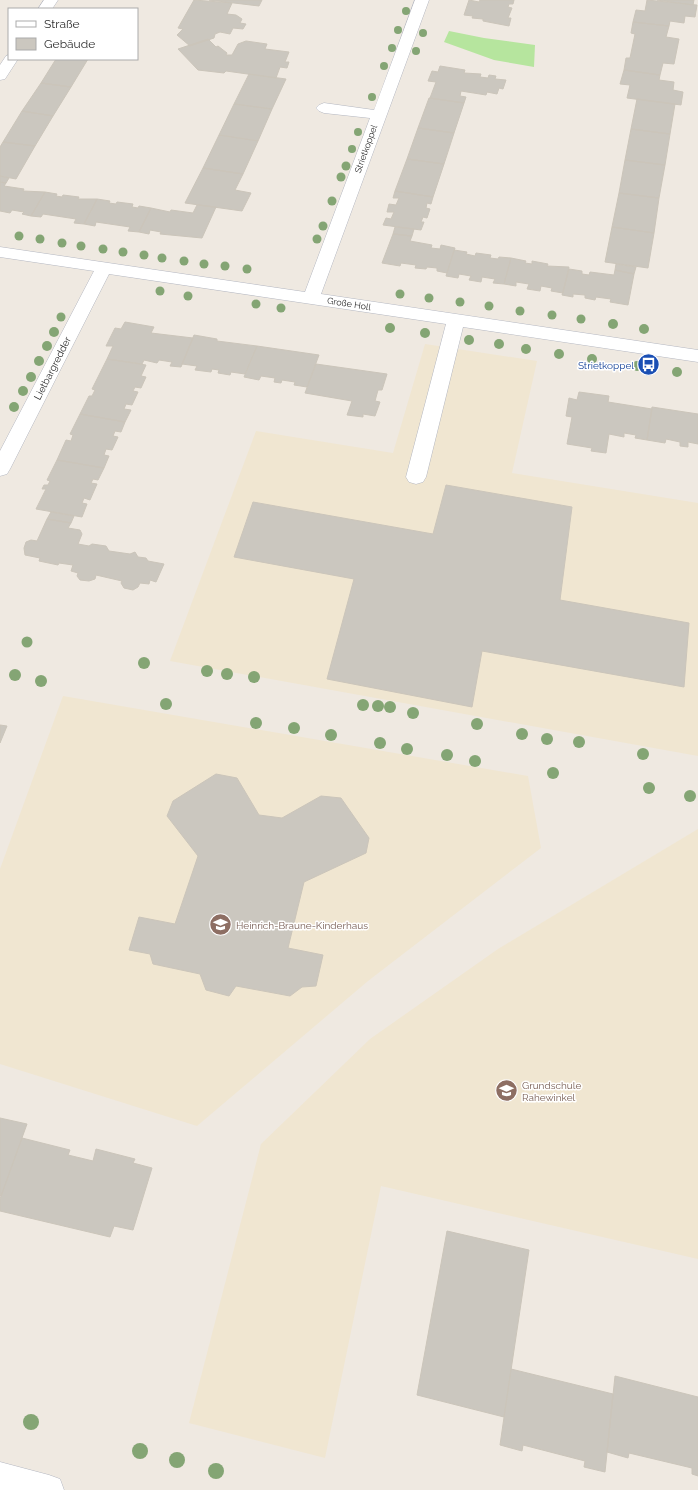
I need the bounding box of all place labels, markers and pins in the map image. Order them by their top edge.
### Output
bus stop icon: Strietkoppel [636,352,662,378]
place label: Strietkoppel [578,360,634,371]
school or university icon: Heinrich-Braune-Kinderhaus [208,912,234,938]
place label: Heinrich-Braune-Kinderhaus [236,920,368,931]
school or university icon: Grundschule Rahewinkel [494,1078,520,1104]
place label: Grundschule Rahewinkel [522,1080,581,1103]

